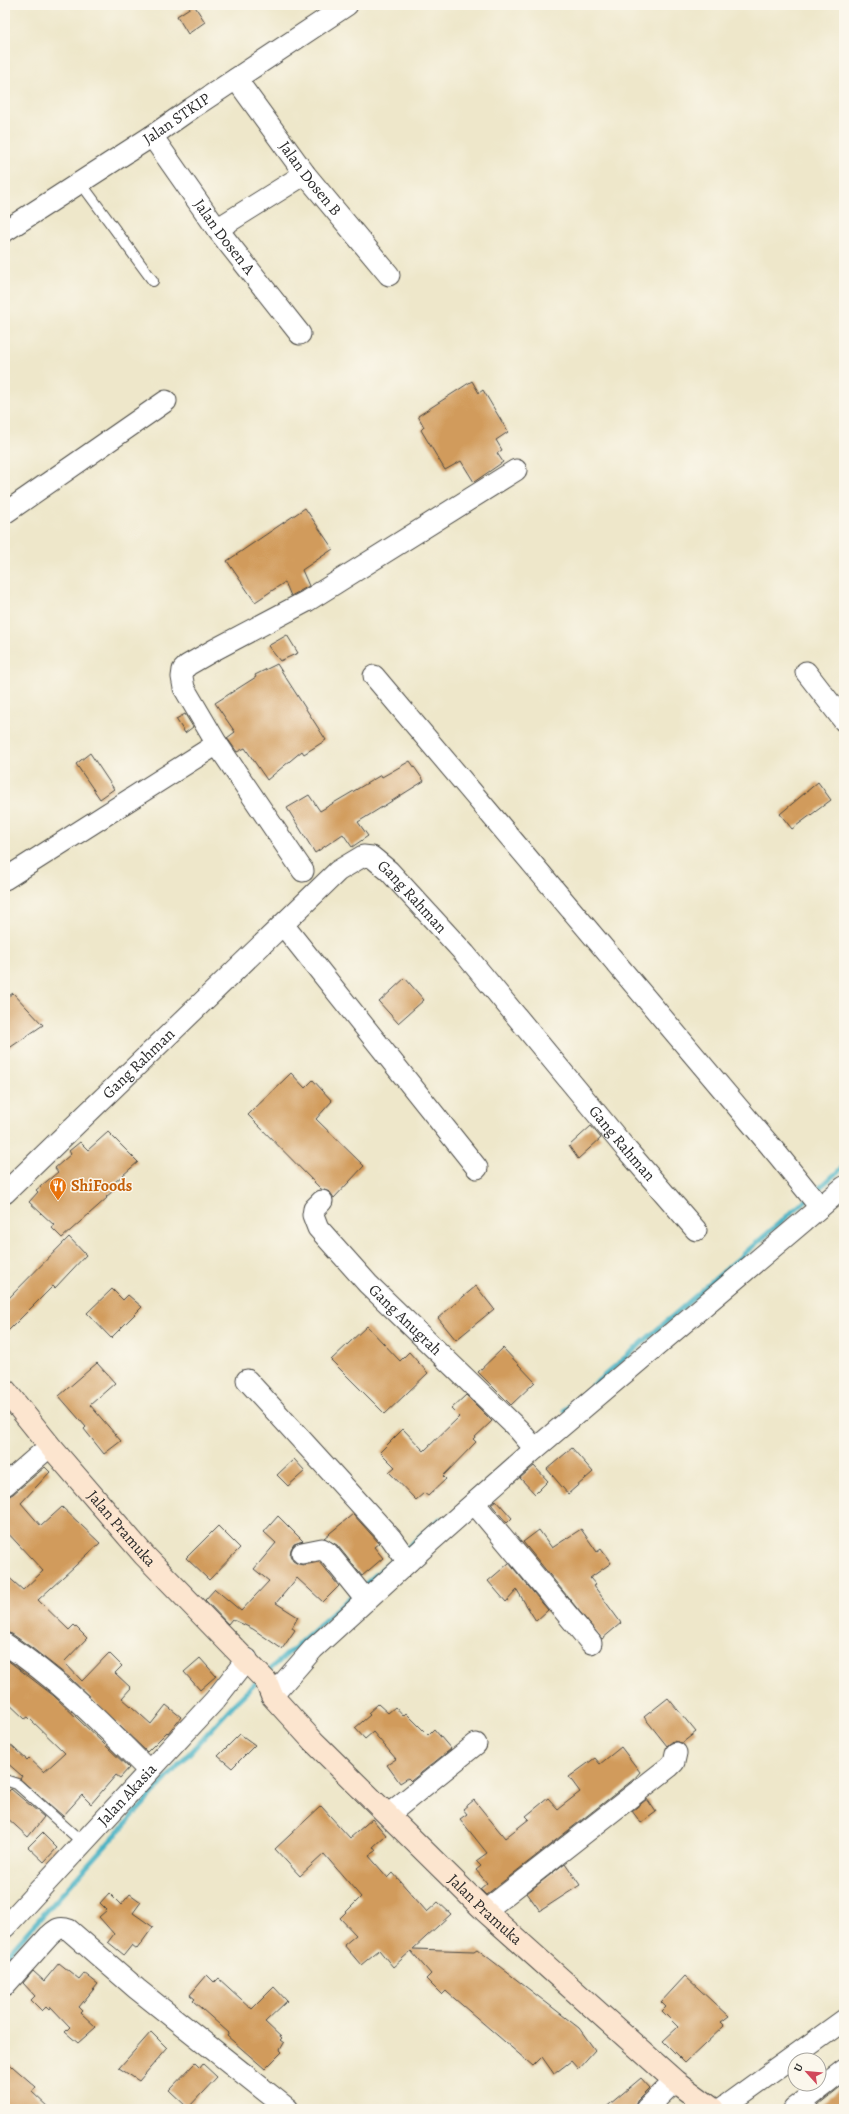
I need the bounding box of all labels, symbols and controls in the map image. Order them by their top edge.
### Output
street label: Jalan STKIP [139,88,215,150]
street label: Jalan Dosen B [274,136,346,221]
street label: Jalan Dosen A [188,195,260,280]
street label: Gang Rahman [373,855,452,938]
street label: Gang Rahman [98,1023,180,1104]
street label: Gang Rahman [584,1101,660,1186]
place label: ShiFoods [71,1175,132,1197]
restaurant icon: ShiFoods [48,1176,68,1201]
street label: Gang Anugrah [363,1279,447,1361]
street label: Jalan Pramuka [82,1486,161,1572]
street label: Jalan Akasia [93,1758,162,1831]
street label: Jalan Pramuka [443,1869,527,1950]
north arrow [787,2052,827,2092]
text: U [790,2060,807,2074]

